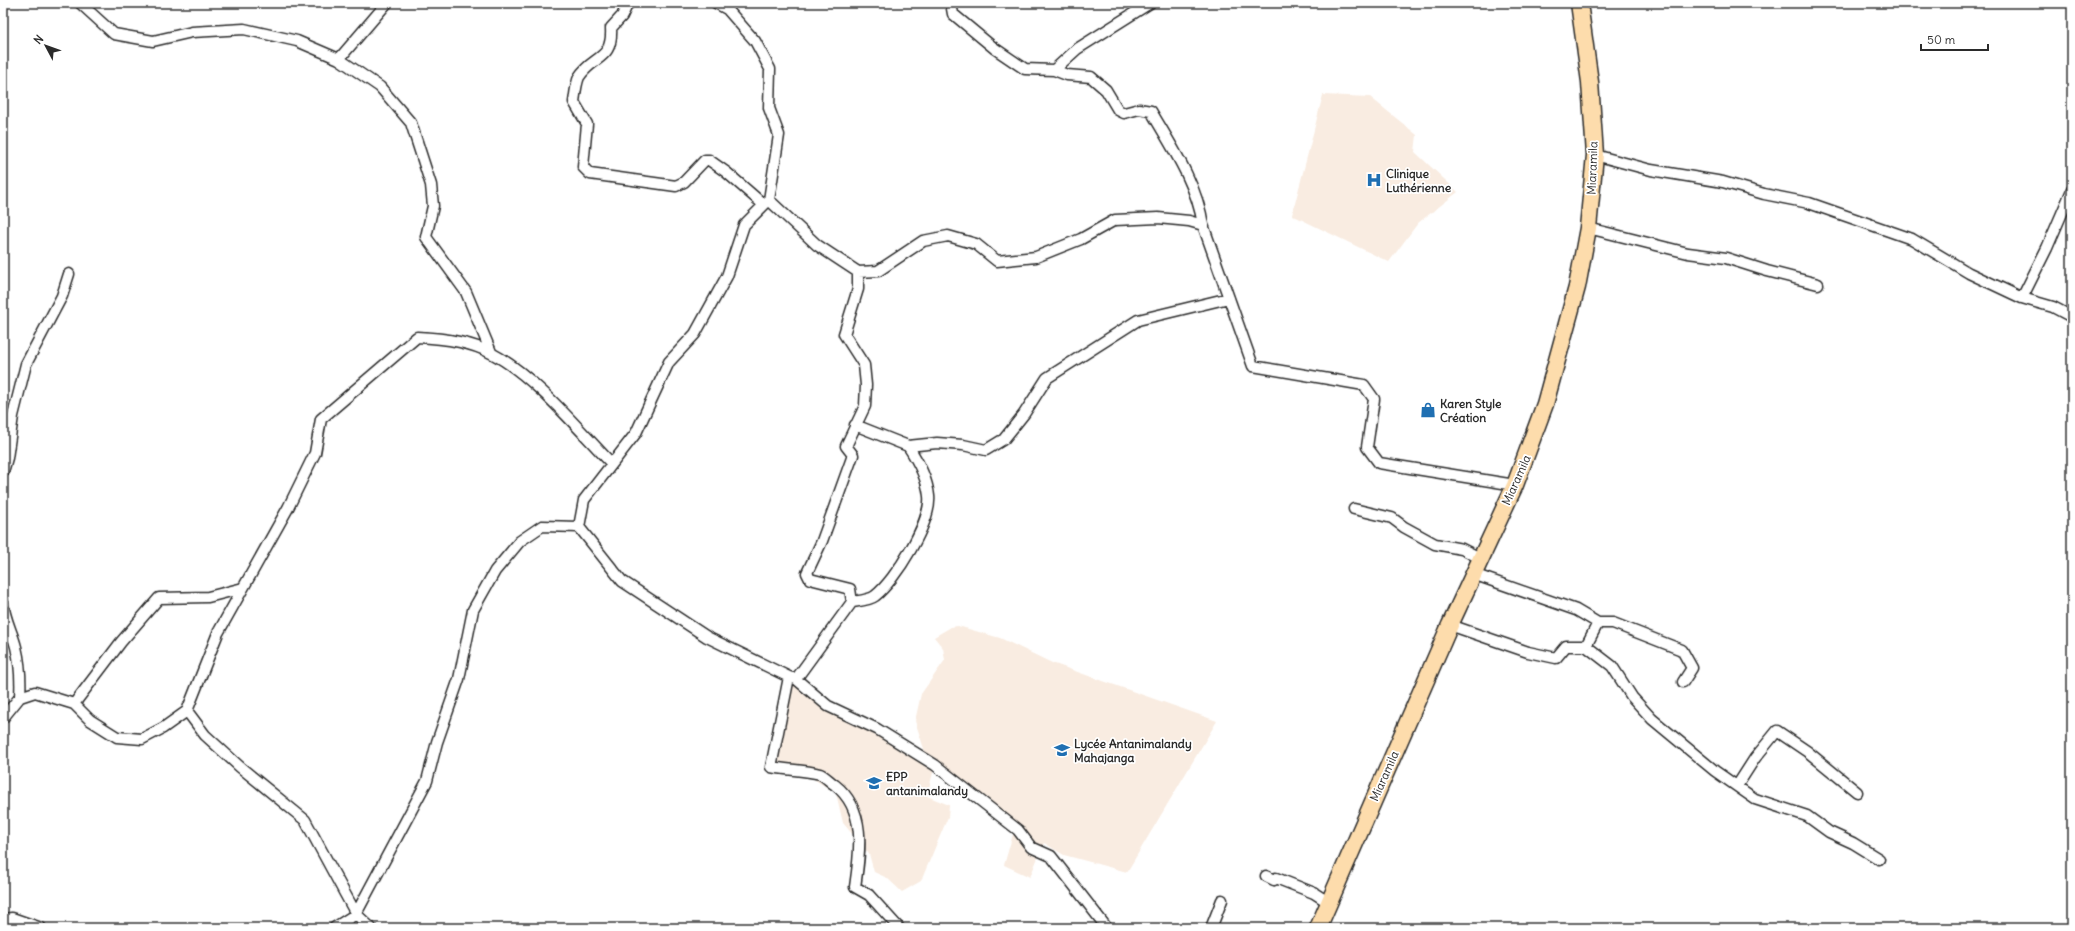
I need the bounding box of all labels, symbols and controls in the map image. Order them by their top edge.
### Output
north arrow [26,26,66,66]
scale bar [1921,26,1988,52]
text: N [31,32,46,47]
text: 50 m [1927,32,1956,47]
street label: Miaramila [1584,141,1600,195]
place label: Clinique Luthérienne [1386,166,1452,195]
hospital icon: Clinique Luthérienne [1365,171,1383,189]
place label: Karen Style Création [1440,396,1502,425]
shop icon: Karen Style Création [1419,401,1437,419]
street label: Miaramila [1498,452,1534,508]
place label: Lycée Antanimalandy Mahajanga [1074,736,1192,766]
school or university icon: Lycée Antanimalandy Mahajanga [1053,741,1071,759]
street label: Miaramila [1366,748,1402,804]
place label: EPP antanimalandy [886,769,968,799]
school or university icon: EPP antanimalandy [865,774,883,792]

